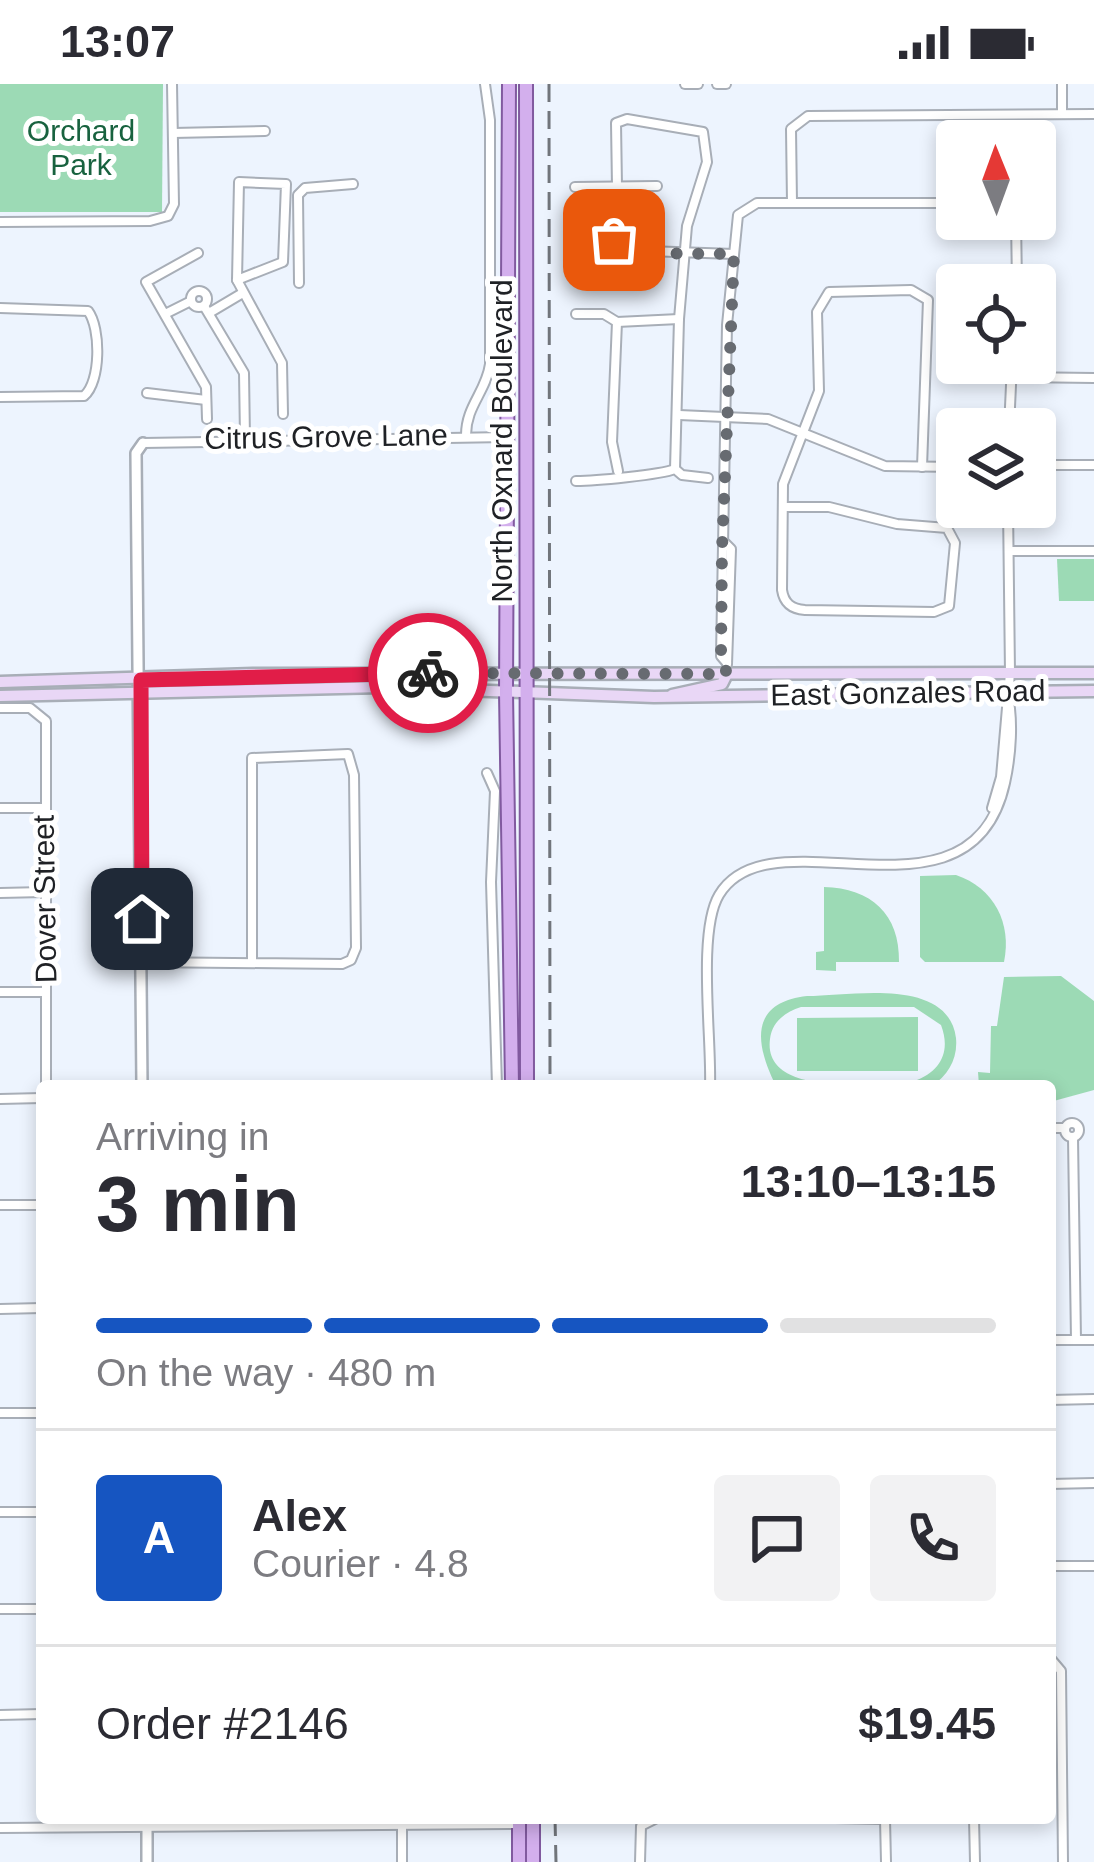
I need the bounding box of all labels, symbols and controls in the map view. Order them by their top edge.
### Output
text: 13:07 [60,16,175,67]
park label: Orchard Park [27,114,135,181]
north arrow [936,120,1056,240]
map controls [936,120,1056,528]
pin [563,189,665,291]
icon: bag [581,207,647,273]
button: locate [936,264,1056,384]
street label: North Oxnard Boulevard [485,279,518,603]
button: layers [936,408,1056,528]
street label: Citrus Grove Lane [204,418,448,455]
courier [368,613,488,733]
icon: bike [395,640,461,706]
street label: East Gonzales Road [770,674,1046,711]
street label: Dover Street [27,814,62,983]
pin [91,868,193,970]
icon: home [109,886,175,952]
text: Arriving in [96,1115,269,1158]
text: 13:10–13:15 [741,1156,996,1207]
text: 3 min [96,1160,300,1248]
text: On the way · 480 m [96,1351,436,1394]
button: chat [714,1475,840,1601]
button: phone [870,1475,996,1601]
text: Alex [252,1490,347,1541]
text: A [143,1512,175,1563]
text: Courier · 4.8 [252,1542,469,1585]
text: Order #2146 [96,1698,349,1749]
text: $19.45 [858,1698,996,1749]

